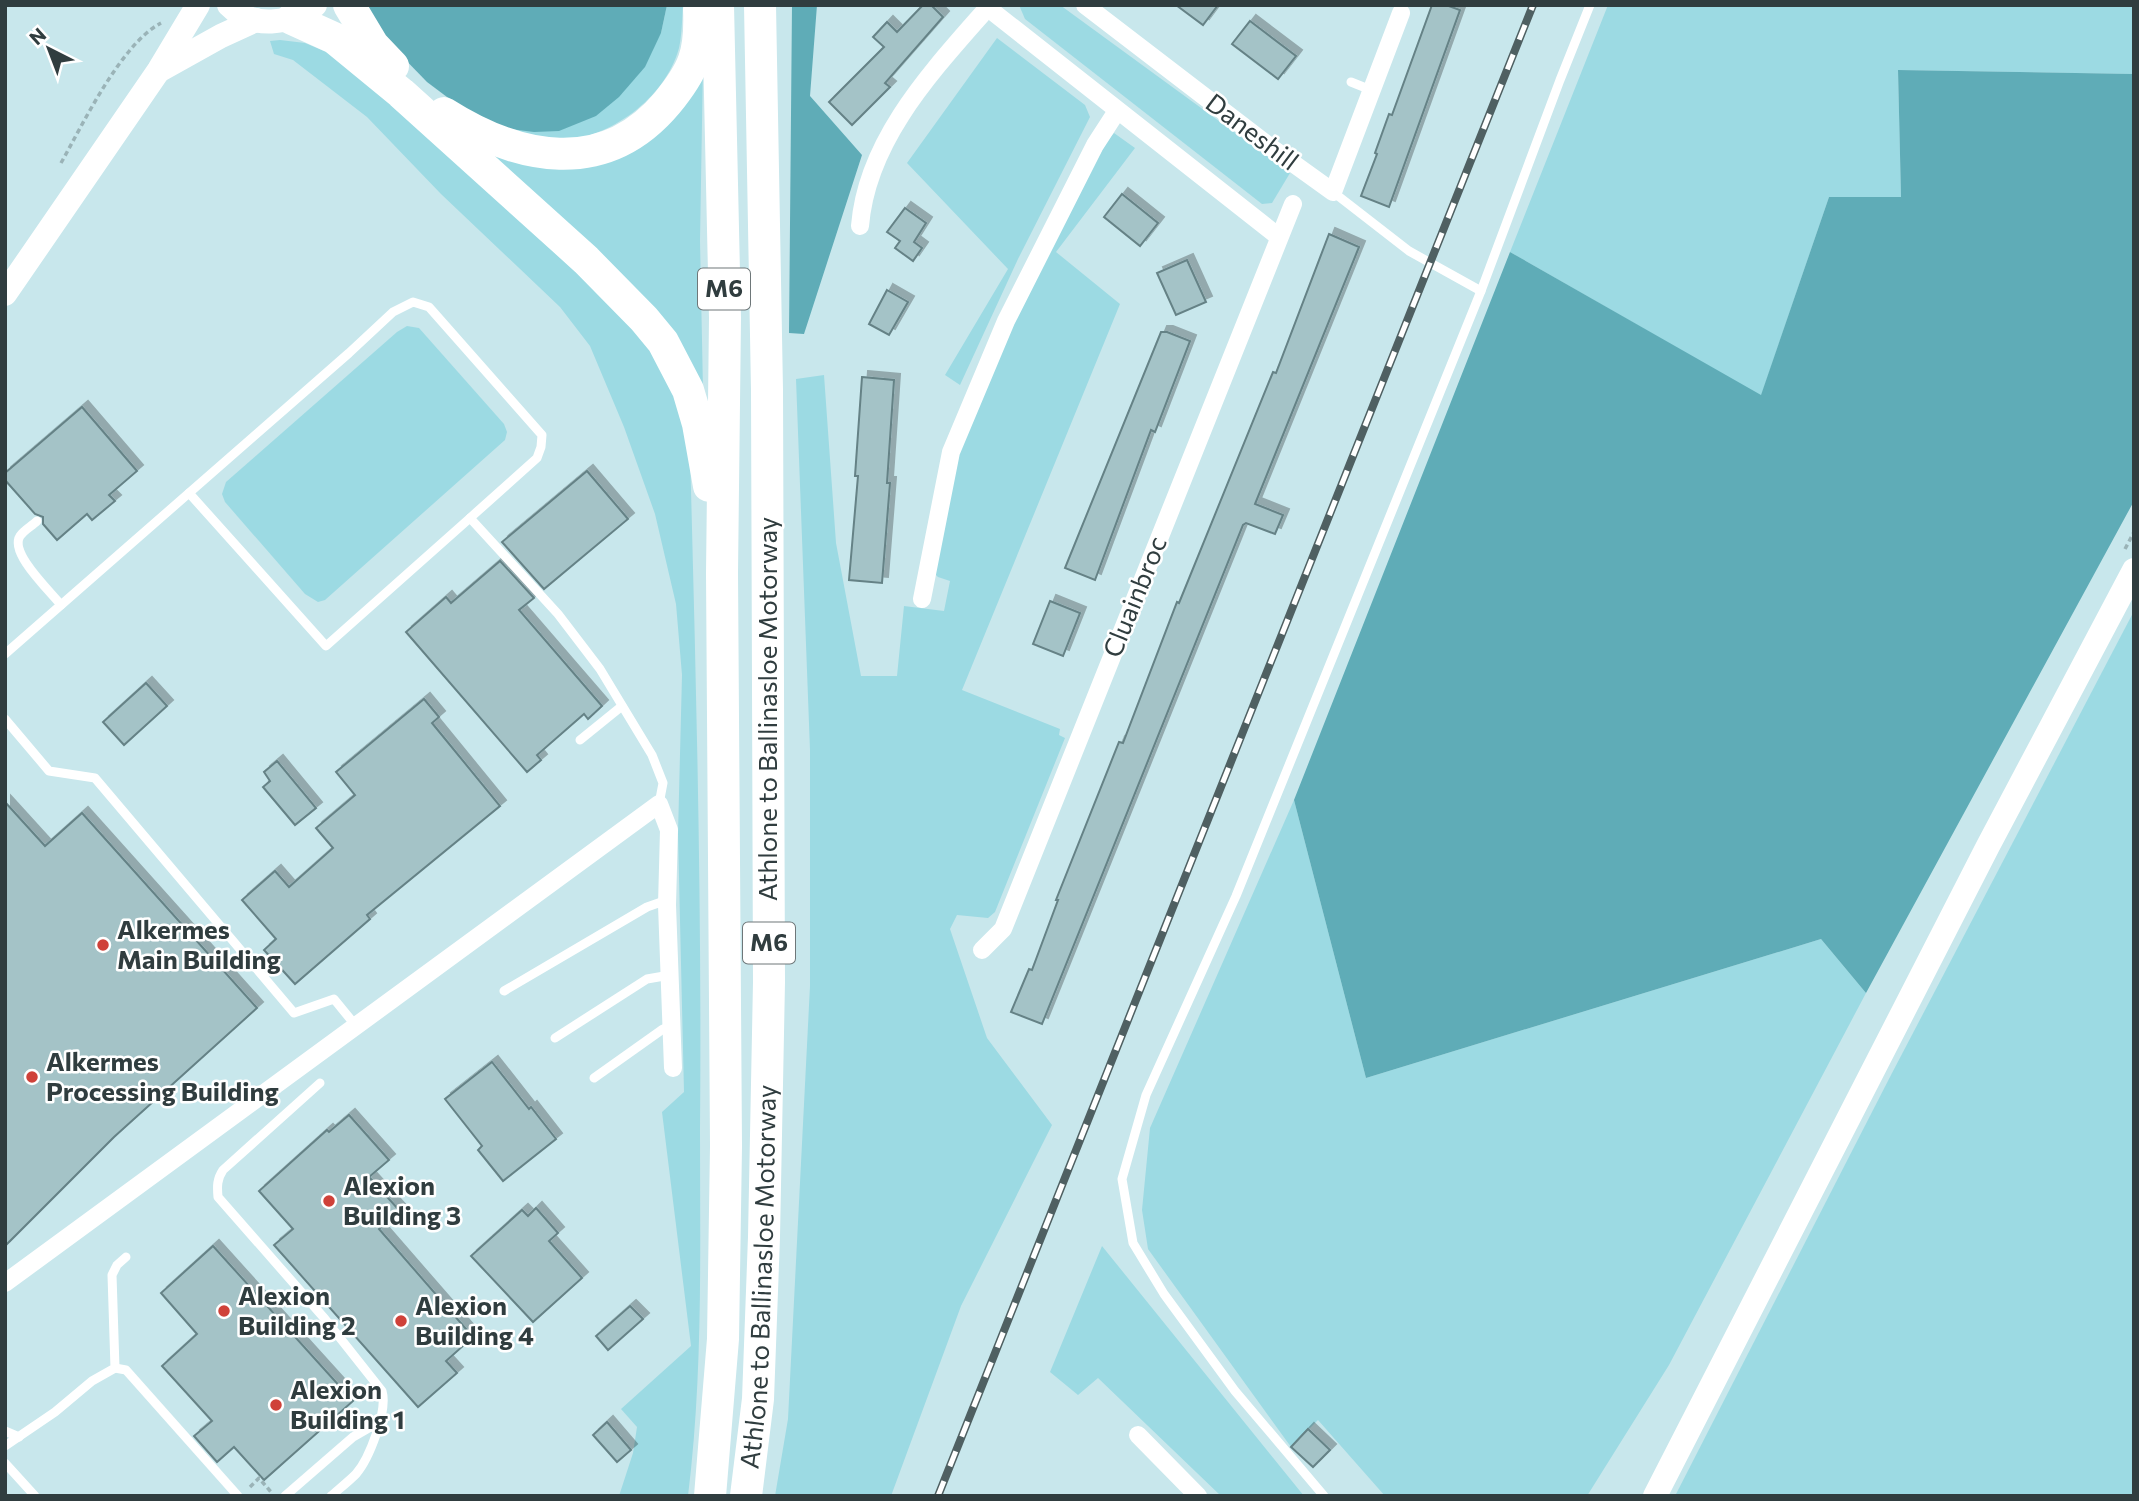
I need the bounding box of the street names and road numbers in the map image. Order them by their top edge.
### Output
street label: Daneshill [1200,86,1305,176]
road number: M6 [698,268,750,310]
street label: Athlone to Ballinasloe Motorway [751,517,782,901]
street label: Cluainbroc [1095,531,1172,662]
road number: M6 [743,923,795,964]
street label: Athlone to Ballinasloe Motorway [733,1084,781,1470]

